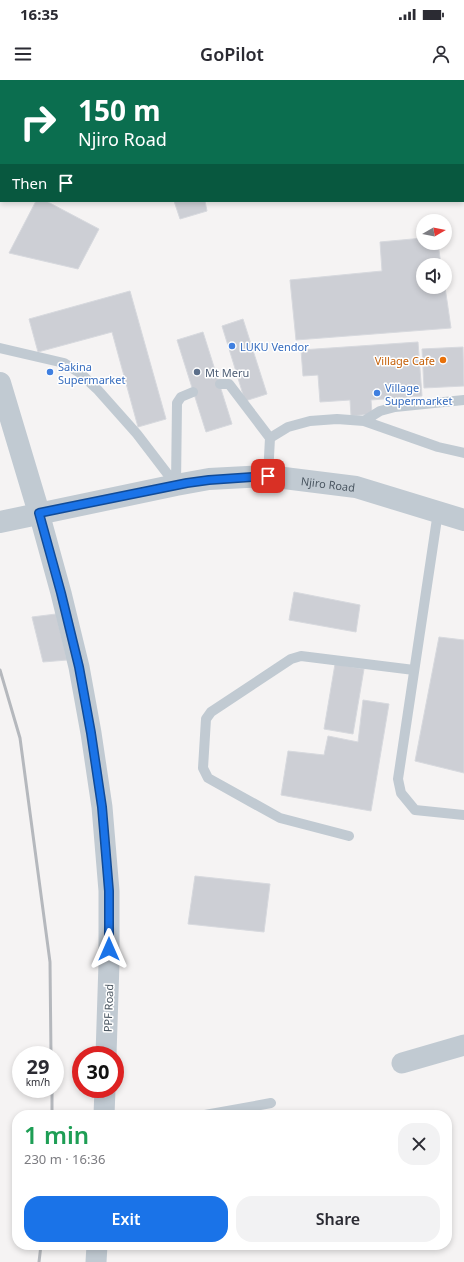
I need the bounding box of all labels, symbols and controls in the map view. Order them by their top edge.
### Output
text: 16:35 [20,4,59,24]
text: GoPilot [200,42,264,66]
icon: menu [12,43,34,65]
icon: person [430,43,452,65]
text: 150 m [78,91,161,129]
icon: right [12,96,64,148]
text: Njiro Road [78,127,167,151]
icon: arrive [55,172,77,194]
text: Then [12,173,47,193]
north arrow [416,214,452,250]
map controls [416,214,452,294]
button: sound [416,258,452,294]
place label: LUKU Vendor [240,339,309,354]
marker: LUKU Vendor [227,341,237,351]
place label: Village Cafe [375,353,435,368]
marker: Village Cafe [438,355,448,365]
place label: Sakina Supermarket [58,359,125,387]
place label: Mt Meru [205,365,249,380]
marker: Sakina Supermarket [45,367,55,377]
marker: Mt Meru [192,367,202,377]
place label: Village Supermarket [385,380,452,408]
marker: Village Supermarket [372,388,382,398]
pin [251,459,285,493]
icon: arrive [257,465,279,487]
street label: Njiro Road [300,473,356,494]
position arrow [88,928,130,970]
street label: PPF Road [100,984,116,1032]
speed limit sign: 30 [72,1046,124,1098]
text: 29 [27,1053,49,1080]
text: km/h [26,1075,50,1089]
text: 1 min [24,1118,89,1151]
button: close [398,1123,440,1165]
text: 230 m · 16:36 [24,1150,105,1168]
button: Exit [24,1196,228,1242]
button: Share [236,1196,440,1242]

